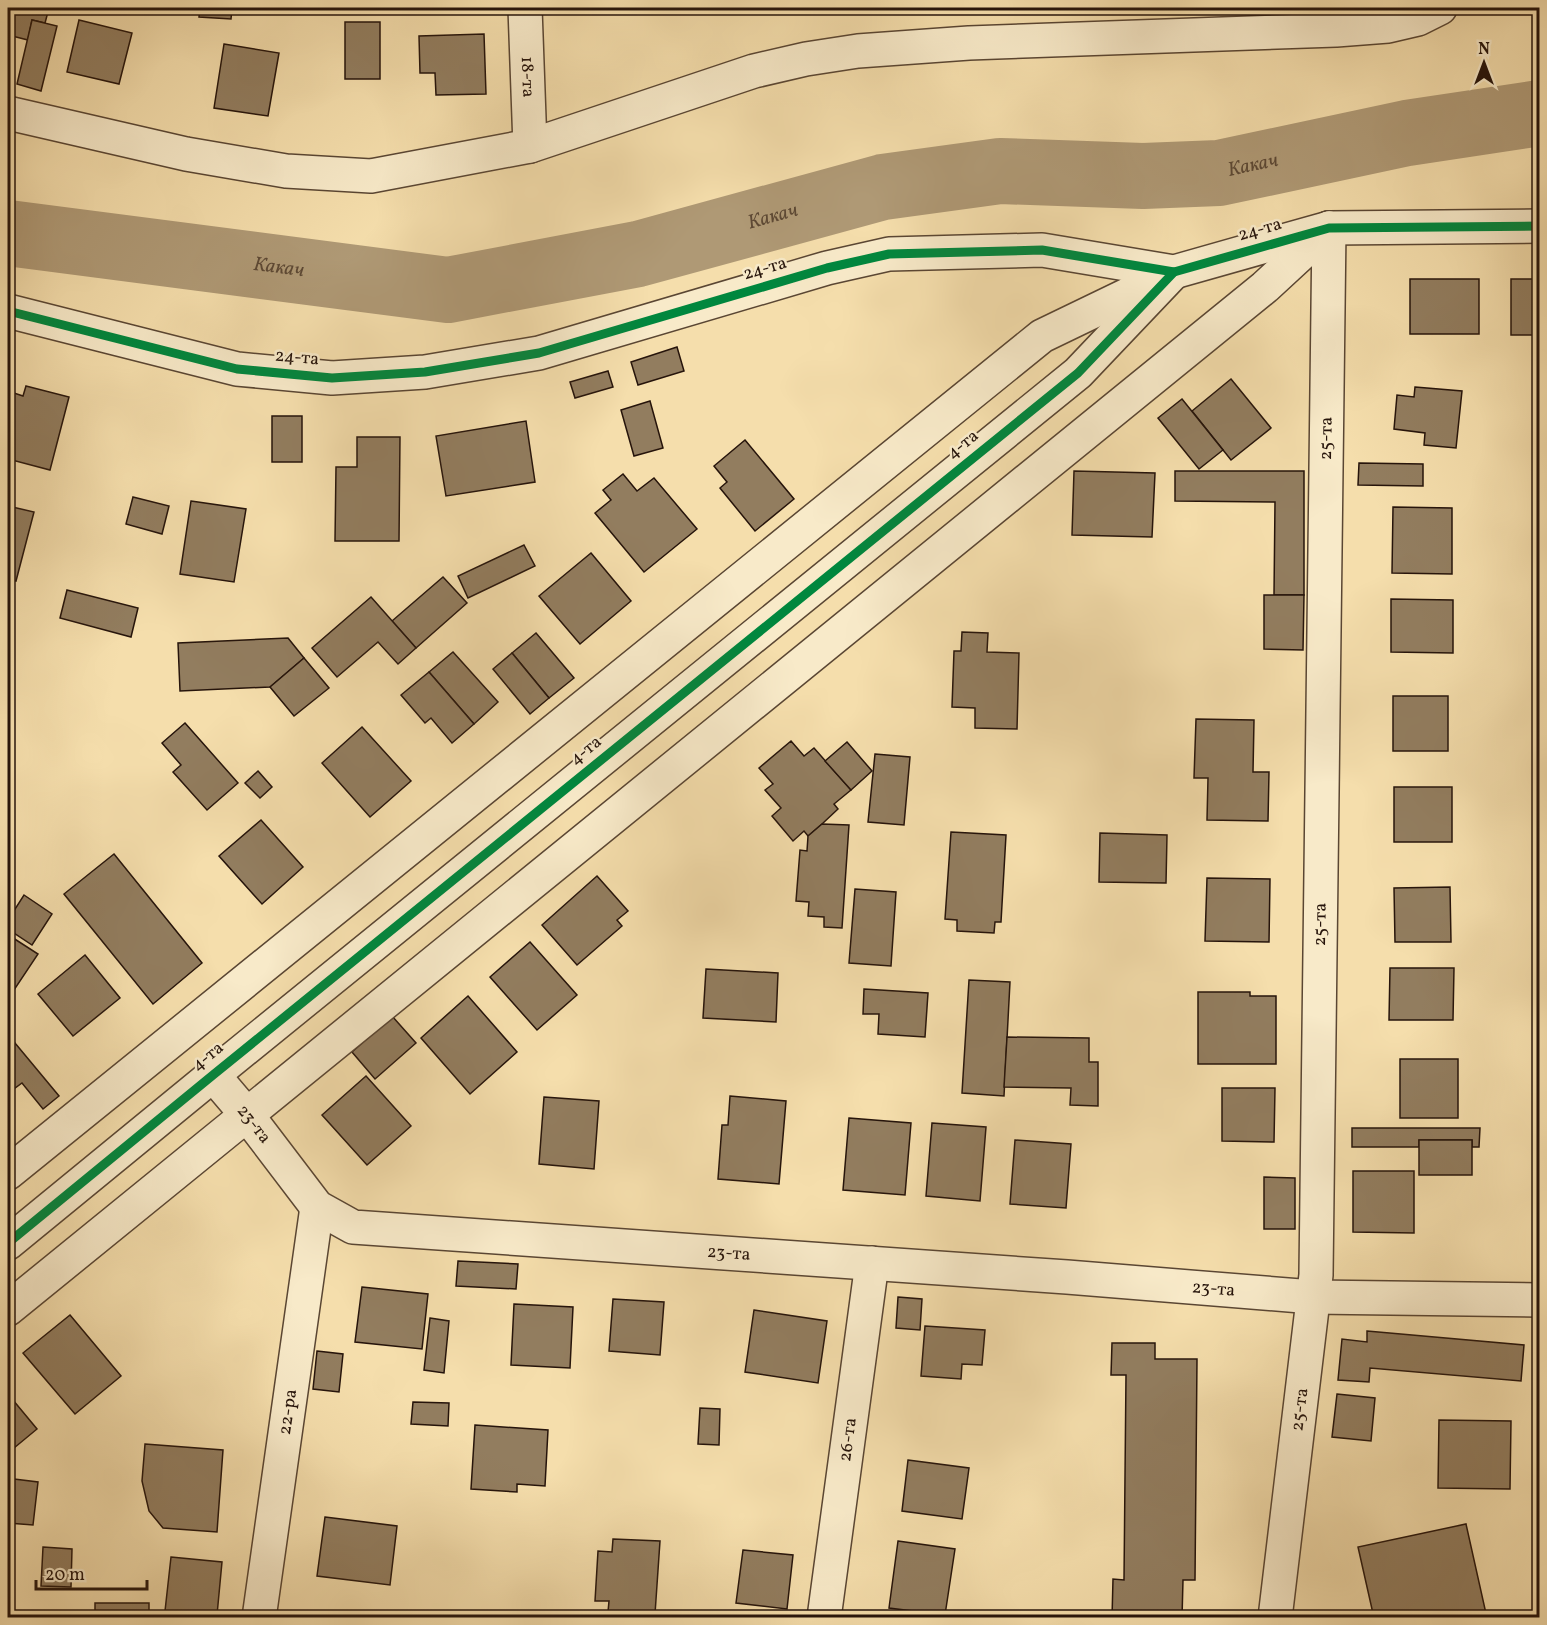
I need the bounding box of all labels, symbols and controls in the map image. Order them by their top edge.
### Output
north arrow [1454,33,1514,93]
text: N [1478,39,1490,61]
street label: 18-та [514,56,541,98]
water label: Какач [1225,147,1281,185]
water label: Какач [745,197,801,237]
street label: 24-та [1235,212,1285,248]
water label: Какач [251,251,306,285]
street label: 24-та [740,251,790,287]
street label: 24-та [274,344,320,372]
street label: 25-та [1314,417,1339,460]
street label: 4-та [941,424,985,466]
street label: 4-та [564,730,608,772]
street label: 25-та [1308,903,1333,946]
street label: 4-та [186,1036,230,1078]
street label: 23-та [231,1099,277,1149]
street label: 23-та [706,1239,751,1267]
street label: 23-та [1191,1275,1236,1303]
street label: 25-та [1285,1386,1315,1433]
street label: 22-ра [272,1387,304,1437]
street label: 26-та [833,1416,863,1463]
scale bar [36,1553,147,1591]
text: 20 m [45,1563,85,1588]

